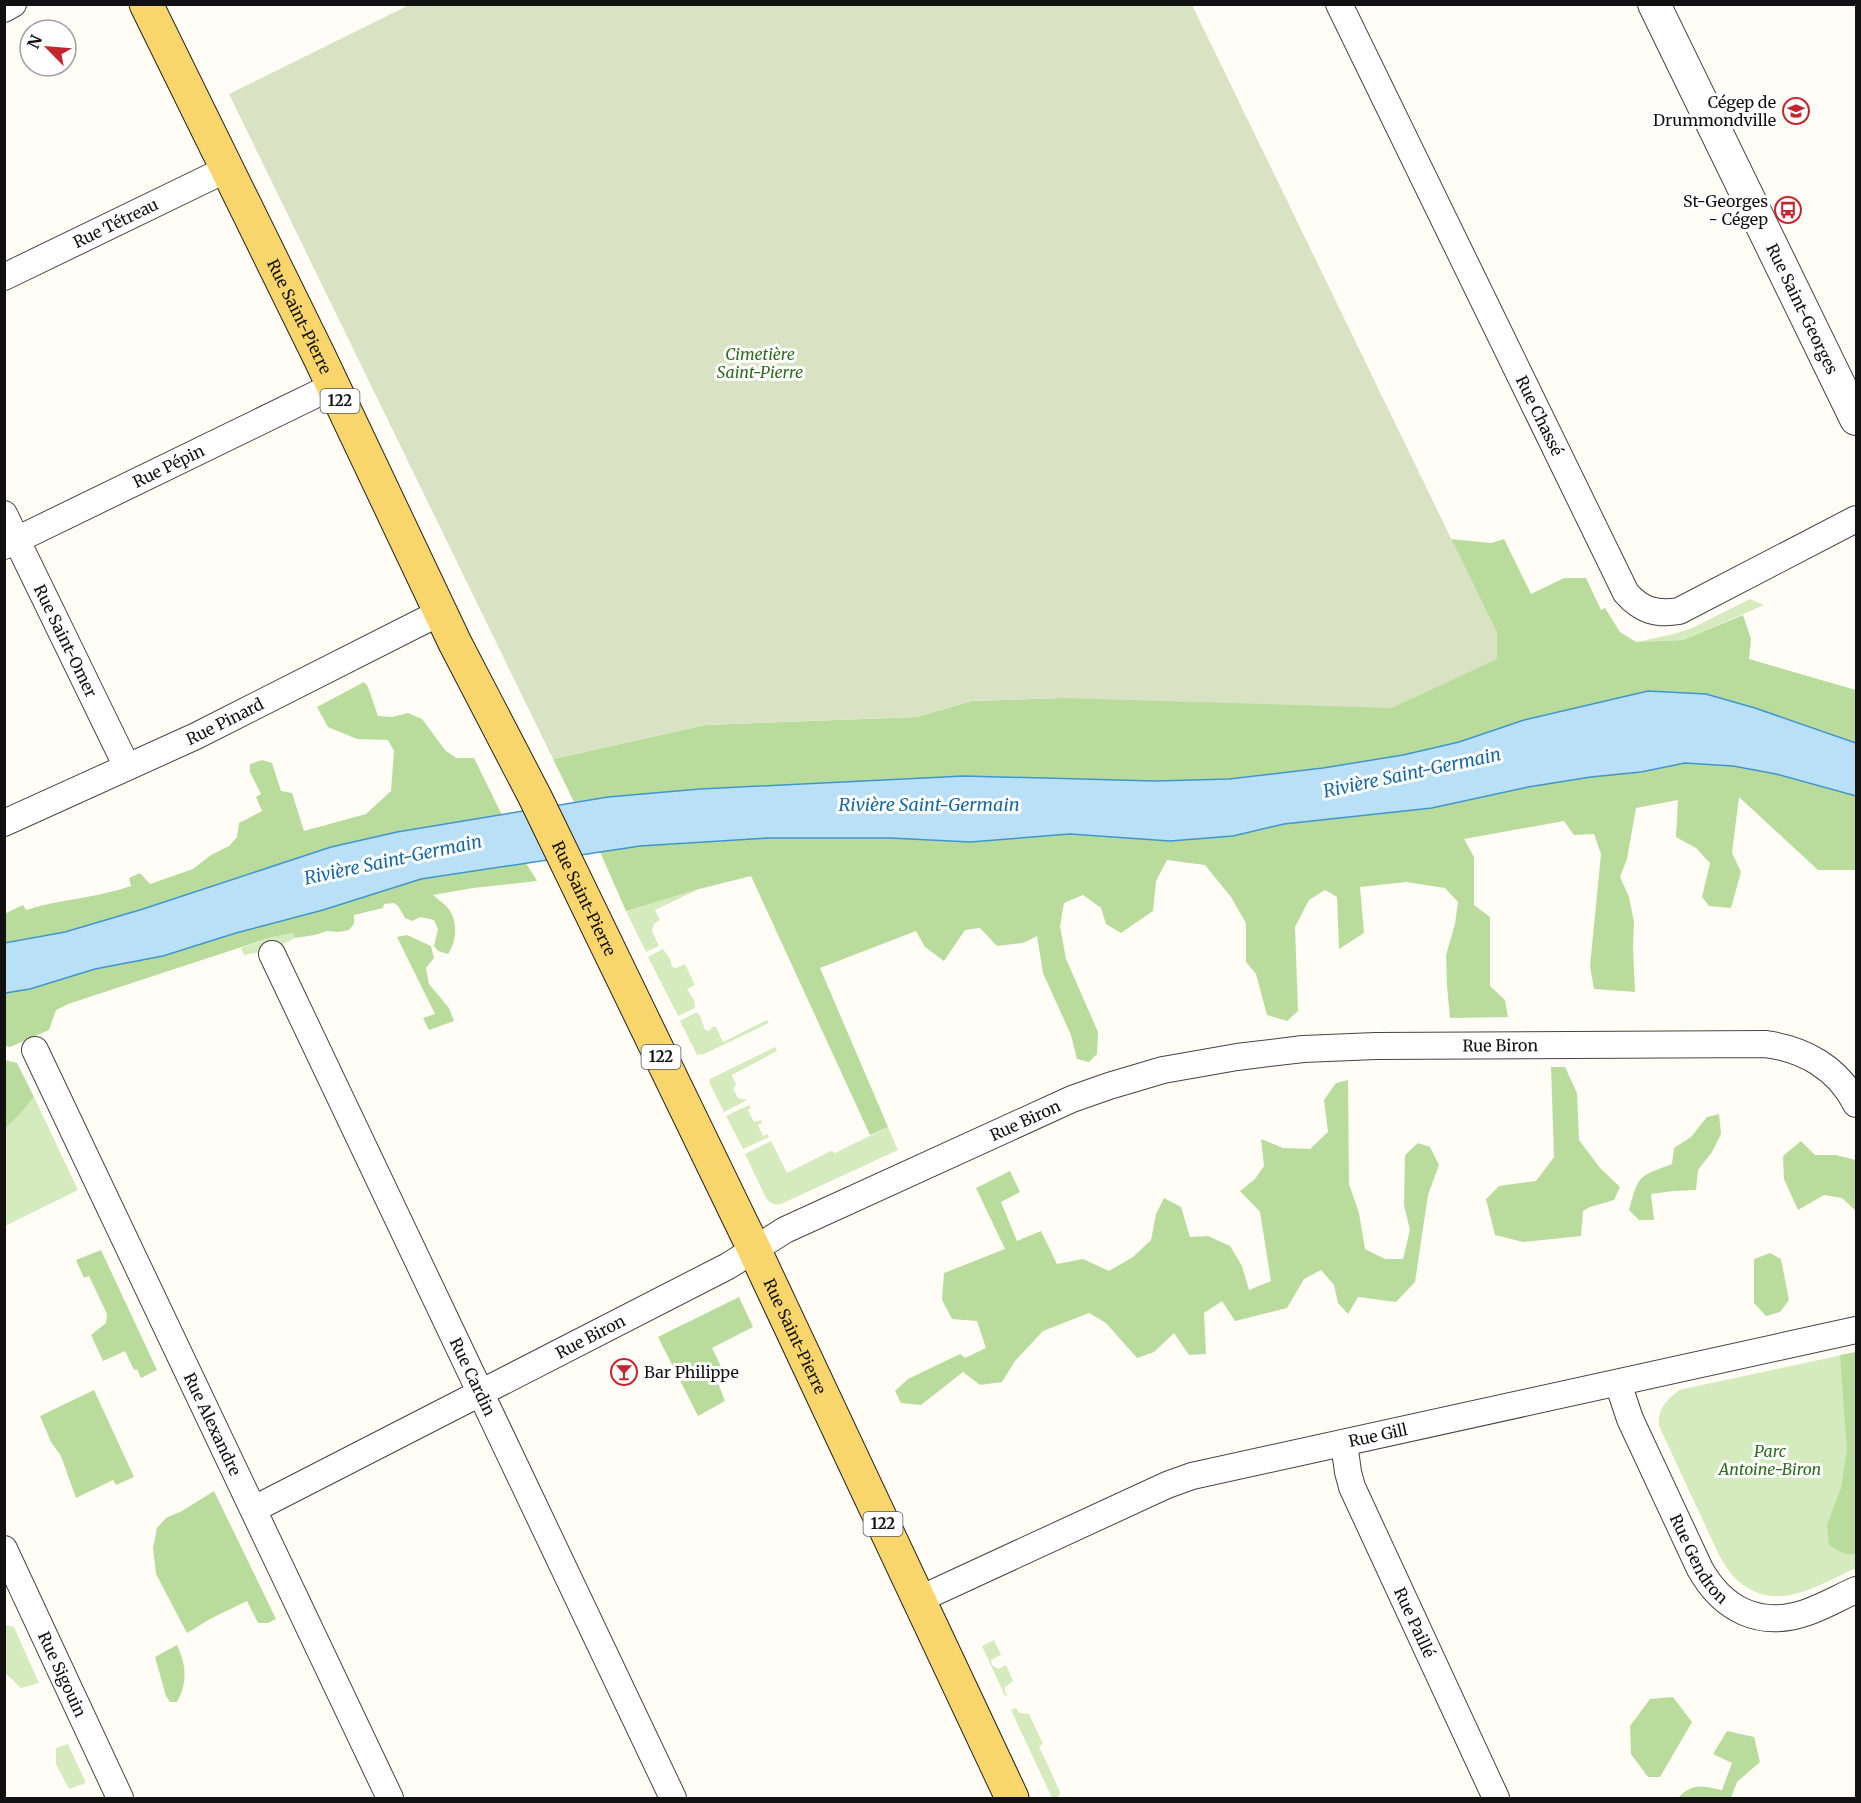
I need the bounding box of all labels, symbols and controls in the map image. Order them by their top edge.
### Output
north arrow [18,18,78,78]
text: N [23,31,46,52]
place label: Cégep de Drummondville [1653,92,1776,130]
school or university icon: Cégep de Drummondville [1781,96,1811,126]
place label: St-Georges - Cégep [1683,191,1768,229]
street label: Rue Tétreau [70,194,161,252]
bus stop icon: St-Georges - Cégep [1773,195,1803,225]
street label: Rue Saint-Georges [1762,240,1843,377]
street label: Rue Saint-Pierre [263,256,336,377]
park label: Cimetière Saint-Pierre [717,344,803,382]
street label: Rue Chassé [1512,372,1568,459]
road number: 122 [320,389,360,413]
street label: Rue Pépin [130,440,208,492]
street label: Rue Saint-Omer [30,581,102,701]
street label: Rue Pinard [183,693,267,749]
water label: Rivière Saint-Germain [1321,742,1503,803]
water label: Rivière Saint-Germain [838,793,1020,816]
water label: Rivière Saint-Germain [302,829,484,890]
street label: Rue Saint-Pierre [548,838,620,959]
street label: Rue Biron [1462,1035,1538,1056]
road number: 122 [642,1045,680,1069]
street label: Rue Biron [987,1095,1064,1145]
street label: Rue Saint-Pierre [759,1275,831,1397]
street label: Rue Biron [552,1310,629,1363]
street label: Rue Cardin [446,1334,500,1419]
bar icon: Bar Philippe [609,1357,639,1387]
place label: Bar Philippe [644,1362,739,1382]
street label: Rue Alexandre [180,1369,245,1479]
street label: Rue Gill [1347,1419,1409,1451]
park label: Parc Antoine-Biron [1717,1441,1821,1479]
street label: Rue Gendron [1666,1511,1733,1608]
road number: 122 [864,1512,902,1536]
street label: Rue Paillé [1390,1584,1440,1661]
street label: Rue Sigouin [34,1628,91,1720]

